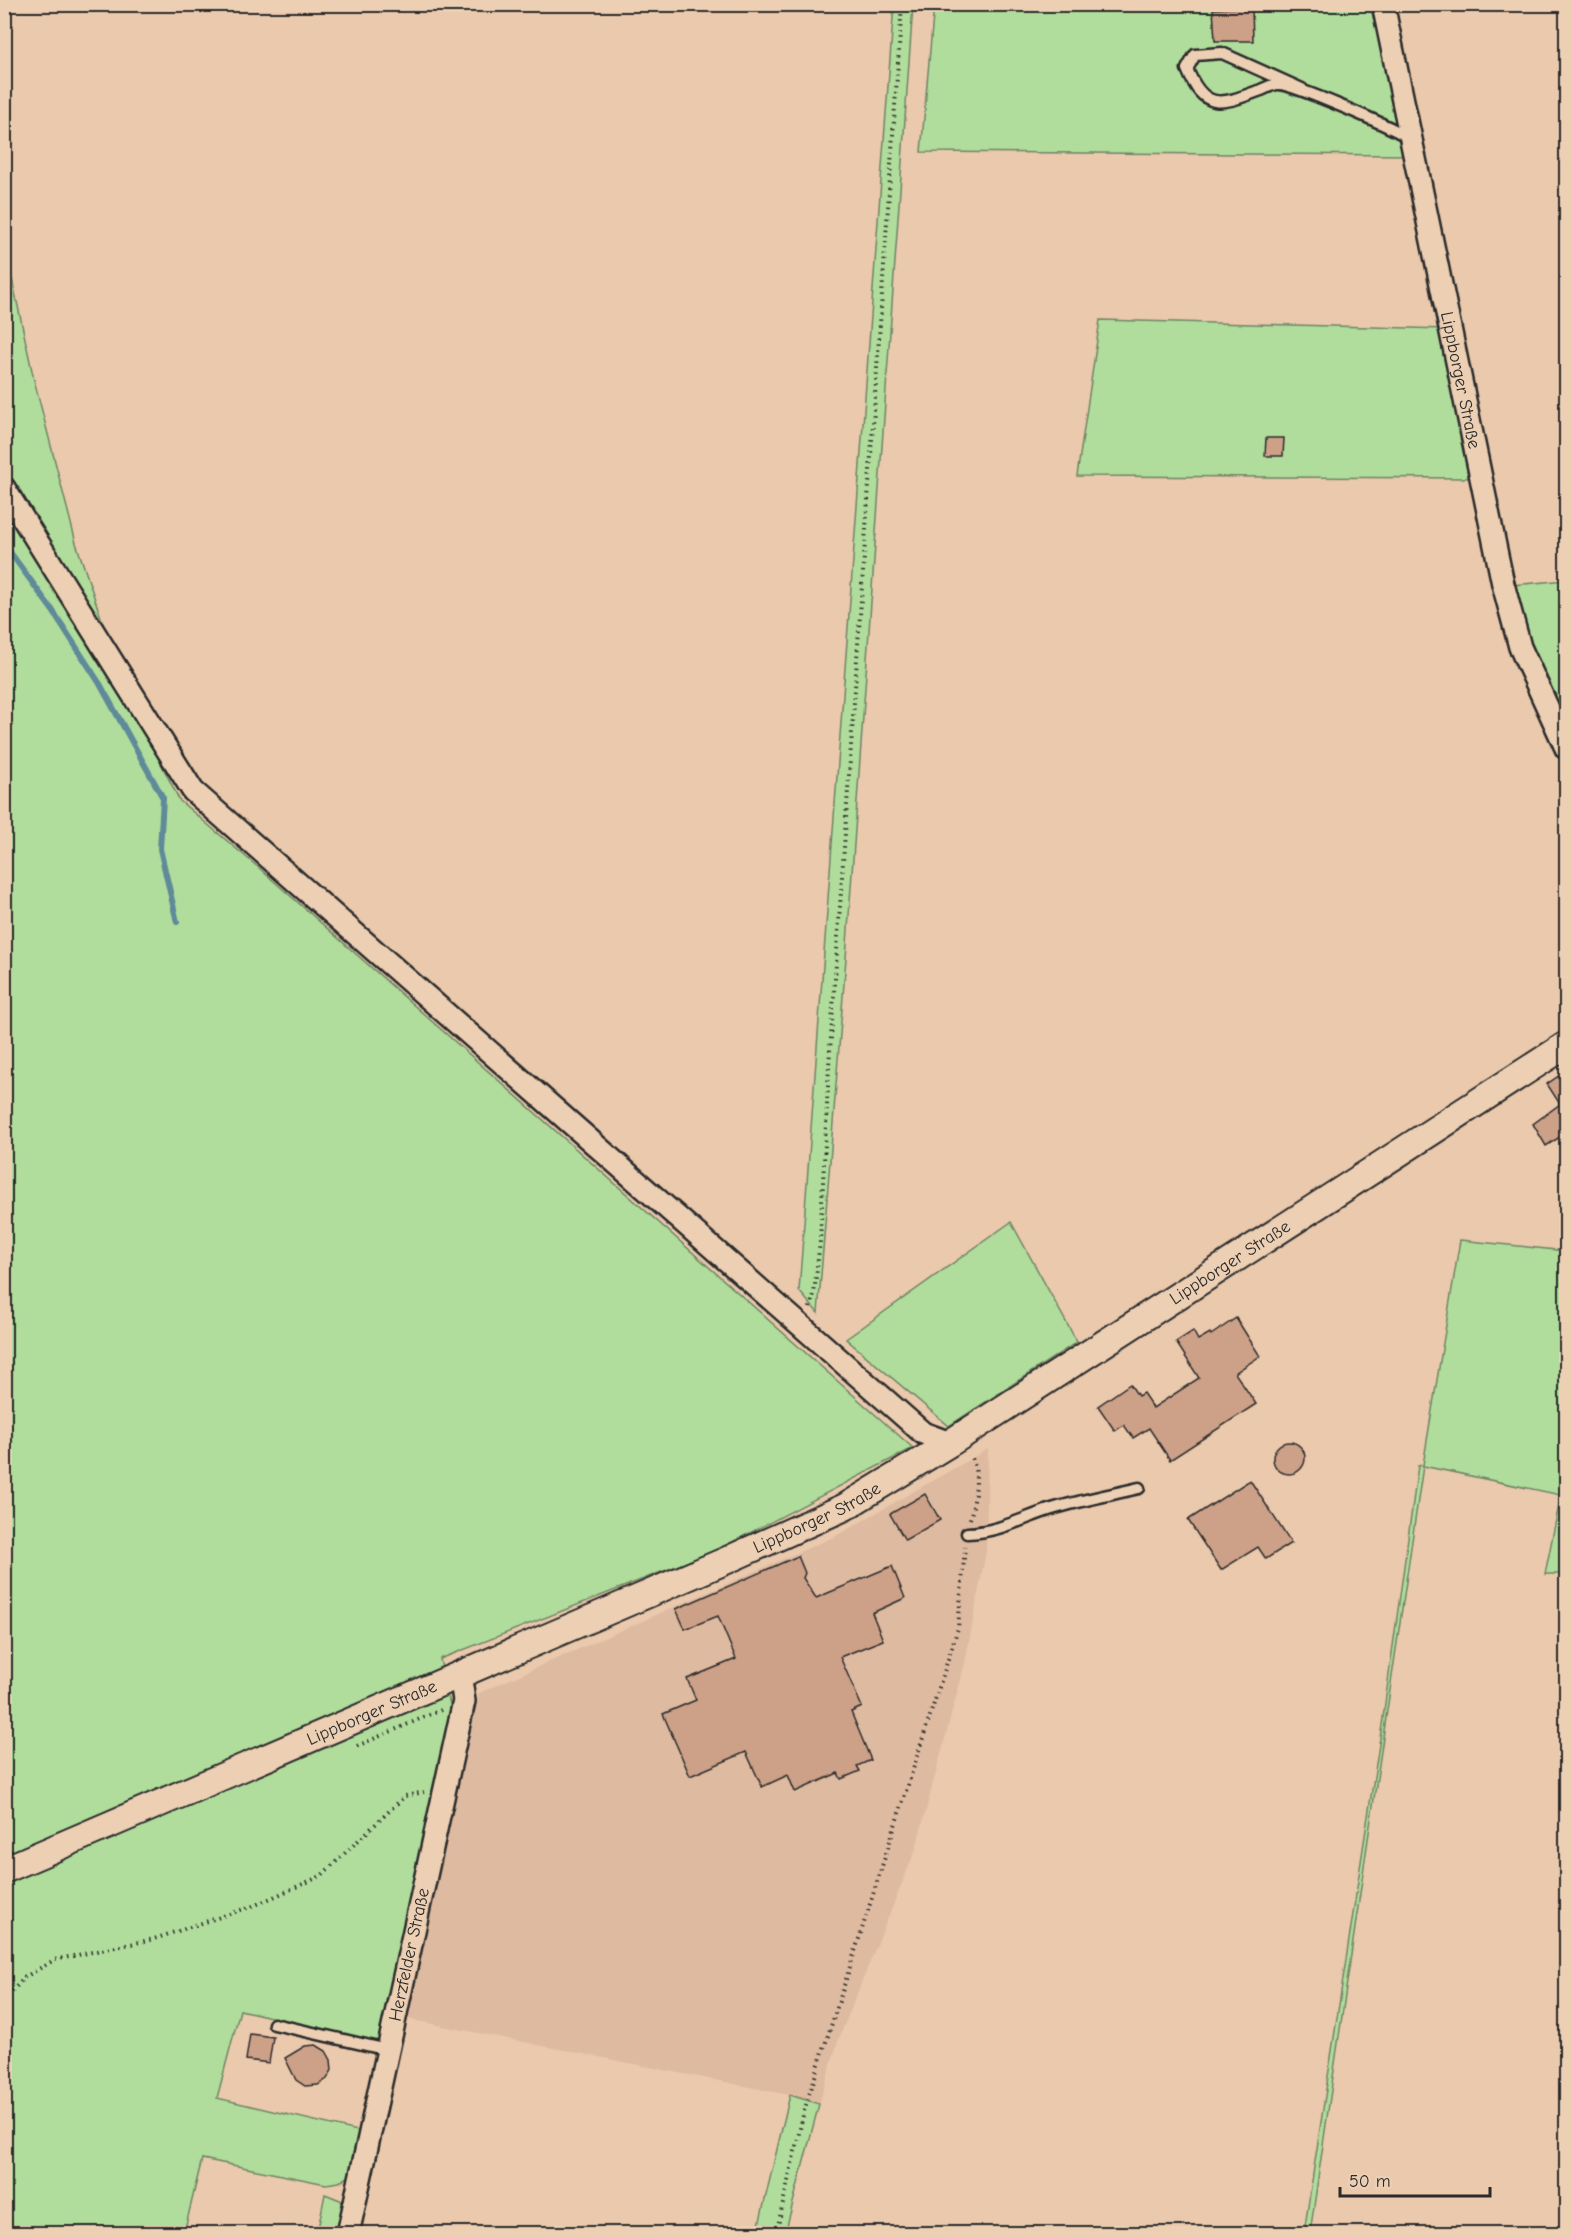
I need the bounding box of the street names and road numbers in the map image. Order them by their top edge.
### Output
street label: Lippborger Straße [1436,310,1485,450]
street label: Lippborger Straße [1165,1216,1294,1309]
street label: Lippborger Straße [750,1477,884,1558]
street label: Lippborger Straße [303,1675,440,1750]
street label: Herzfelder Straße [384,1886,434,2023]

